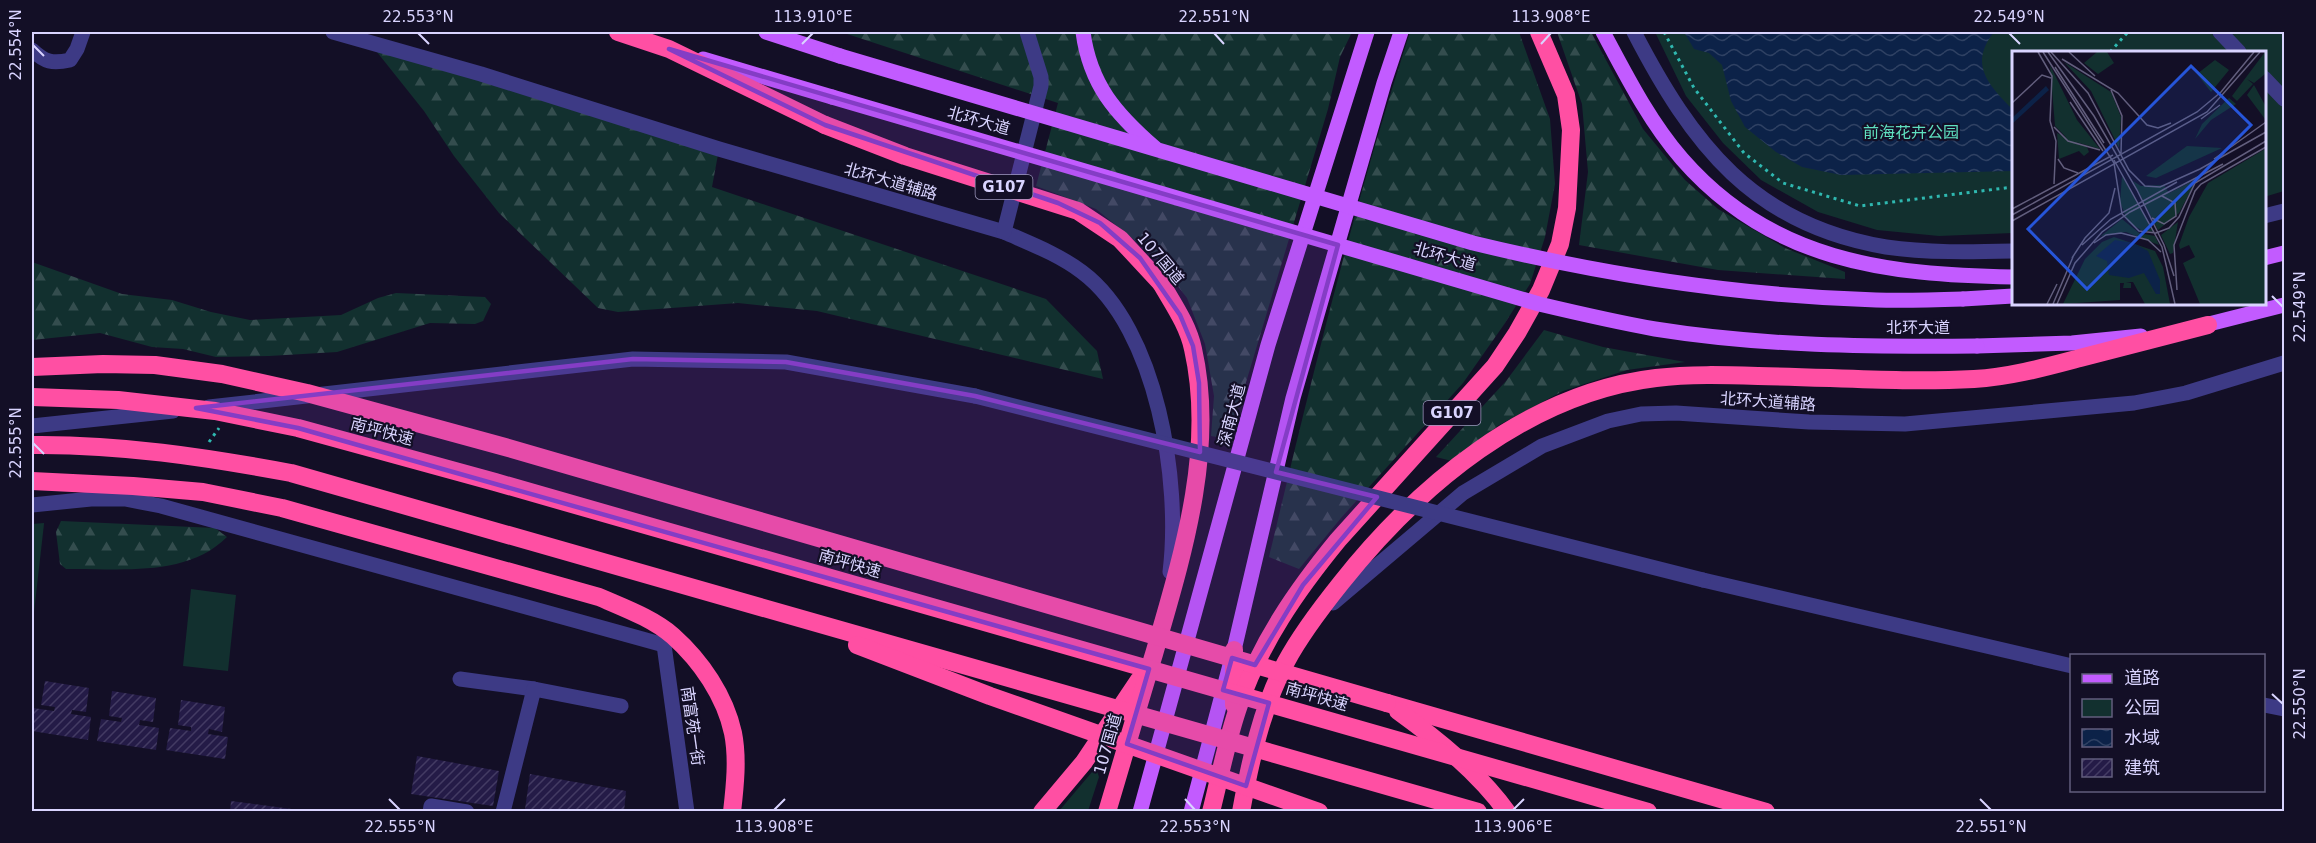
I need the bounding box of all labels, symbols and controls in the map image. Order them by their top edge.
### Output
text: 22.553°N [382,8,454,26]
text: 113.910°E [773,8,853,26]
text: 22.551°N [1178,8,1250,26]
text: 113.908°E [1511,8,1591,26]
text: 22.549°N [1973,8,2045,26]
text: 22.554°N [7,9,25,81]
inset map [2012,51,2265,304]
street label: 北环大道 [945,103,1012,138]
park label: 前海花卉公园 [1863,123,1959,142]
street label: 北环大道辅路 [842,159,940,204]
road number: G107 [976,175,1032,199]
street label: 107国道 [1133,228,1188,288]
street label: 北环大道 [1411,239,1478,274]
text: 22.549°N [2291,271,2309,343]
street label: 北环大道 [1886,318,1950,337]
street label: 深南大道 [1214,382,1249,449]
street label: 北环大道辅路 [1719,389,1817,414]
road number: G107 [1424,401,1480,425]
text: 22.555°N [7,407,25,479]
street label: 南坪快速 [348,414,415,449]
street label: 南坪快速 [816,546,883,581]
legend [2070,654,2265,792]
text: 道路 [2124,667,2160,688]
text: 22.550°N [2291,668,2309,740]
street label: 南坪快速 [1283,679,1350,714]
street label: 南富苑一街 [678,685,707,767]
text: 公园 [2124,697,2160,718]
street label: 107国道 [1090,711,1125,777]
text: 水域 [2124,727,2160,748]
text: 建筑 [2124,757,2160,778]
text: 22.555°N [364,818,436,836]
text: 113.908°E [734,818,814,836]
text: 22.553°N [1159,818,1231,836]
text: 113.906°E [1473,818,1553,836]
text: 22.551°N [1955,818,2027,836]

